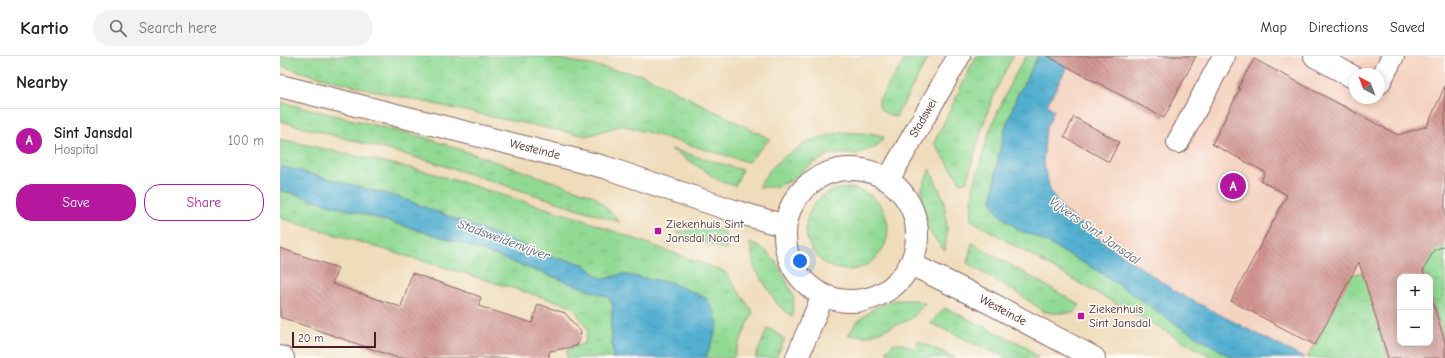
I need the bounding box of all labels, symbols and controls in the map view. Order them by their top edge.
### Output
search box [93,10,373,46]
text: Kartio [20,17,69,39]
icon: search [107,17,129,39]
text: Search here [139,19,217,37]
text: Map [1260,19,1287,36]
text: Directions [1309,19,1368,36]
text: Saved [1390,19,1425,36]
north arrow [1349,68,1385,104]
text: Nearby [16,73,67,92]
street label: Stadswei [906,96,940,140]
text: Sint Jansdal [54,124,132,142]
text: A [25,133,33,148]
text: 100 m [228,133,264,148]
street label: Westeinde [508,136,562,162]
text: Hospital [54,142,98,157]
pin: A [1220,171,1246,201]
button: Save [16,184,136,221]
button: Share [144,184,264,221]
water label: Vijvers Sint Jansdal [1046,193,1143,267]
water label: Stadsweidenvijver [456,216,553,263]
place label: Ziekenhuis Sint Jansdal Noord [666,217,744,245]
marker: Ziekenhuis Sint Jansdal Noord [653,226,663,236]
your location [790,251,810,271]
map controls [1397,274,1433,346]
button: + [1397,274,1433,310]
street label: Westeinde [977,292,1029,328]
place label: Ziekenhuis Sint Jansdal [1089,302,1151,330]
button: − [1397,310,1433,346]
marker: Ziekenhuis Sint Jansdal [1076,311,1086,321]
scale bar [292,330,376,349]
text: 20 m [298,332,323,345]

